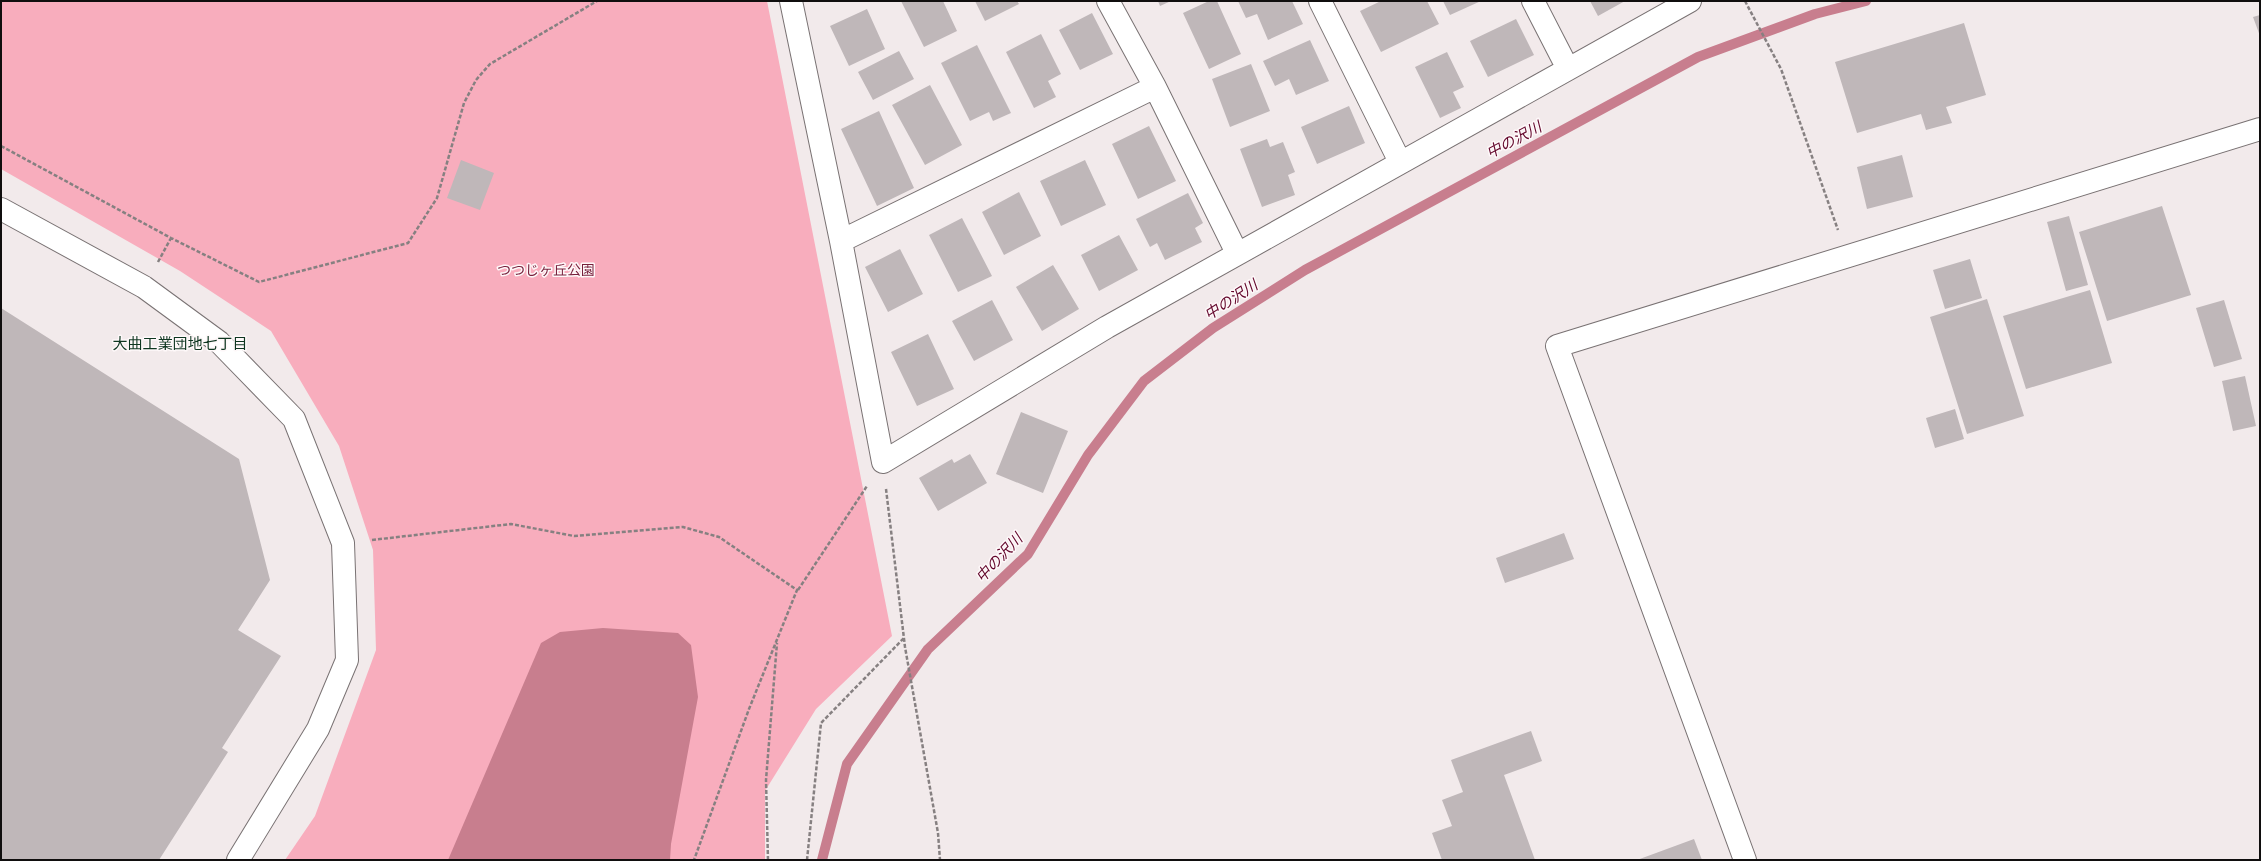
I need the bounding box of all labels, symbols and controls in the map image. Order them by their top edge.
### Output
water label: 中の沢川 [1483,117,1546,162]
park label: つつじヶ丘公園 [497,262,595,279]
water label: 中の沢川 [1201,275,1263,324]
district label: 大曲工業団地七丁目 [112,335,248,353]
water label: 中の沢川 [972,528,1027,586]

